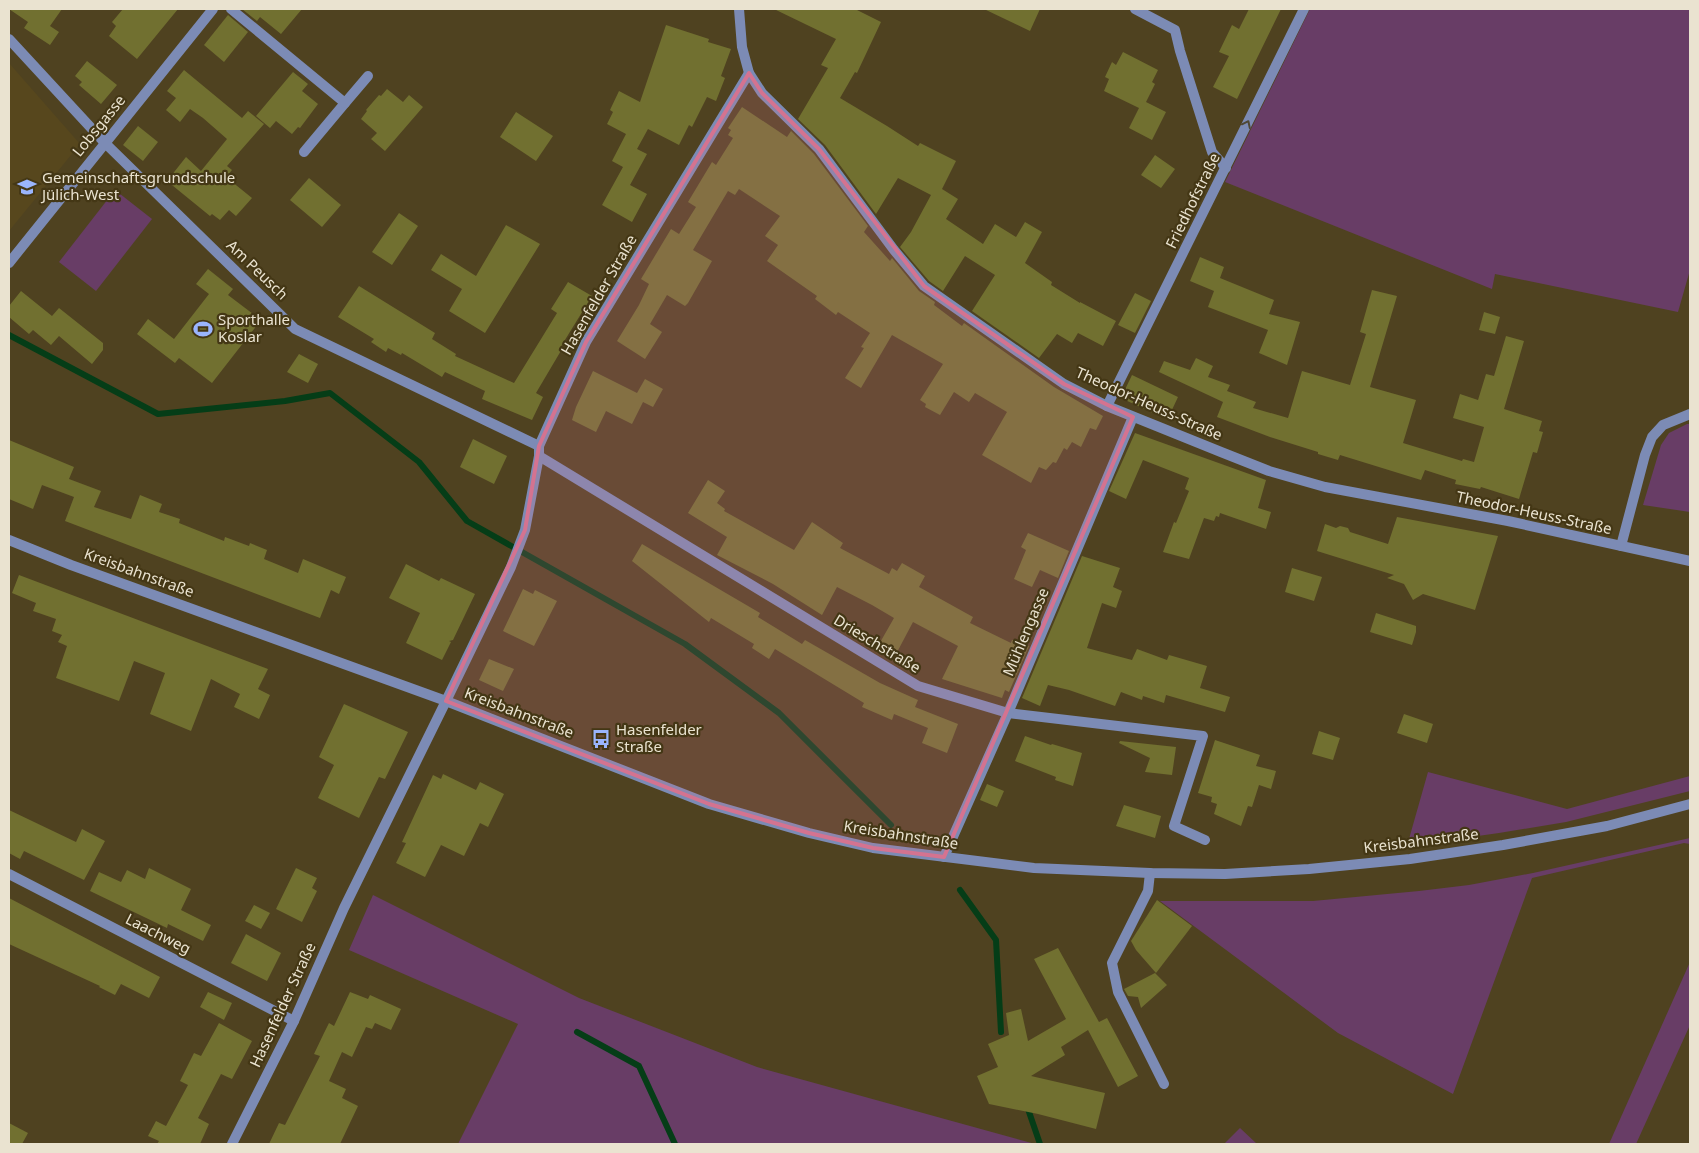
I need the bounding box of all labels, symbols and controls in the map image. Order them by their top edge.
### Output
street label: Lobsgasse [67,90,129,160]
one-way arrow [1241,121,1251,130]
street label: Friedhofstraße [1160,149,1224,252]
place label: Gemeinschaftsgrundschule Jülich-West [40,167,235,204]
school or university icon: Gemeinschaftsgrundschule Jülich-West [16,176,38,198]
street label: Hasenfelder Straße [556,231,641,358]
street label: Am Peusch [223,235,293,304]
place label: Sporthalle Koslar [218,309,290,346]
sports icon: Sporthalle Koslar [192,318,214,340]
street label: Theodor-Heuss-Straße [1073,362,1226,444]
street label: Theodor-Heuss-Straße [1455,486,1614,538]
street label: Kreisbahnstraße [82,543,197,601]
street label: Mühlengasse [997,584,1053,679]
street label: Drieschstraße [830,609,925,677]
street label: Kreisbahnstraße [462,682,577,742]
place label: Hasenfelder Straße [616,719,702,756]
bus stop icon: Hasenfelder Straße [590,728,612,750]
street label: Kreisbahnstraße [842,815,960,853]
street label: Kreisbahnstraße [1362,823,1480,857]
street label: Laachweg [122,908,194,958]
street label: Hasenfelder Straße [244,939,320,1070]

